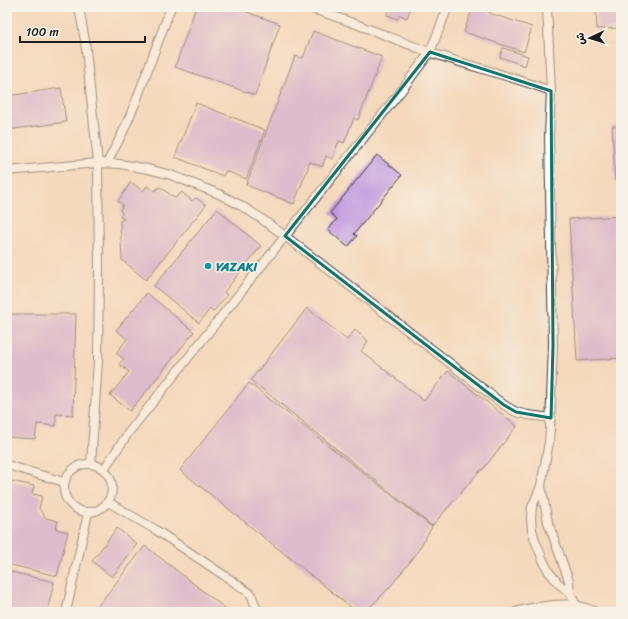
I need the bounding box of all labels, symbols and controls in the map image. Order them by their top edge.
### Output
scale bar [20,18,145,44]
north arrow [570,18,610,58]
text: 100 m [26,21,59,43]
text: ش [571,32,590,45]
place label: YAZAKI [216,255,258,278]
marker: YAZAKI [203,261,213,271]

